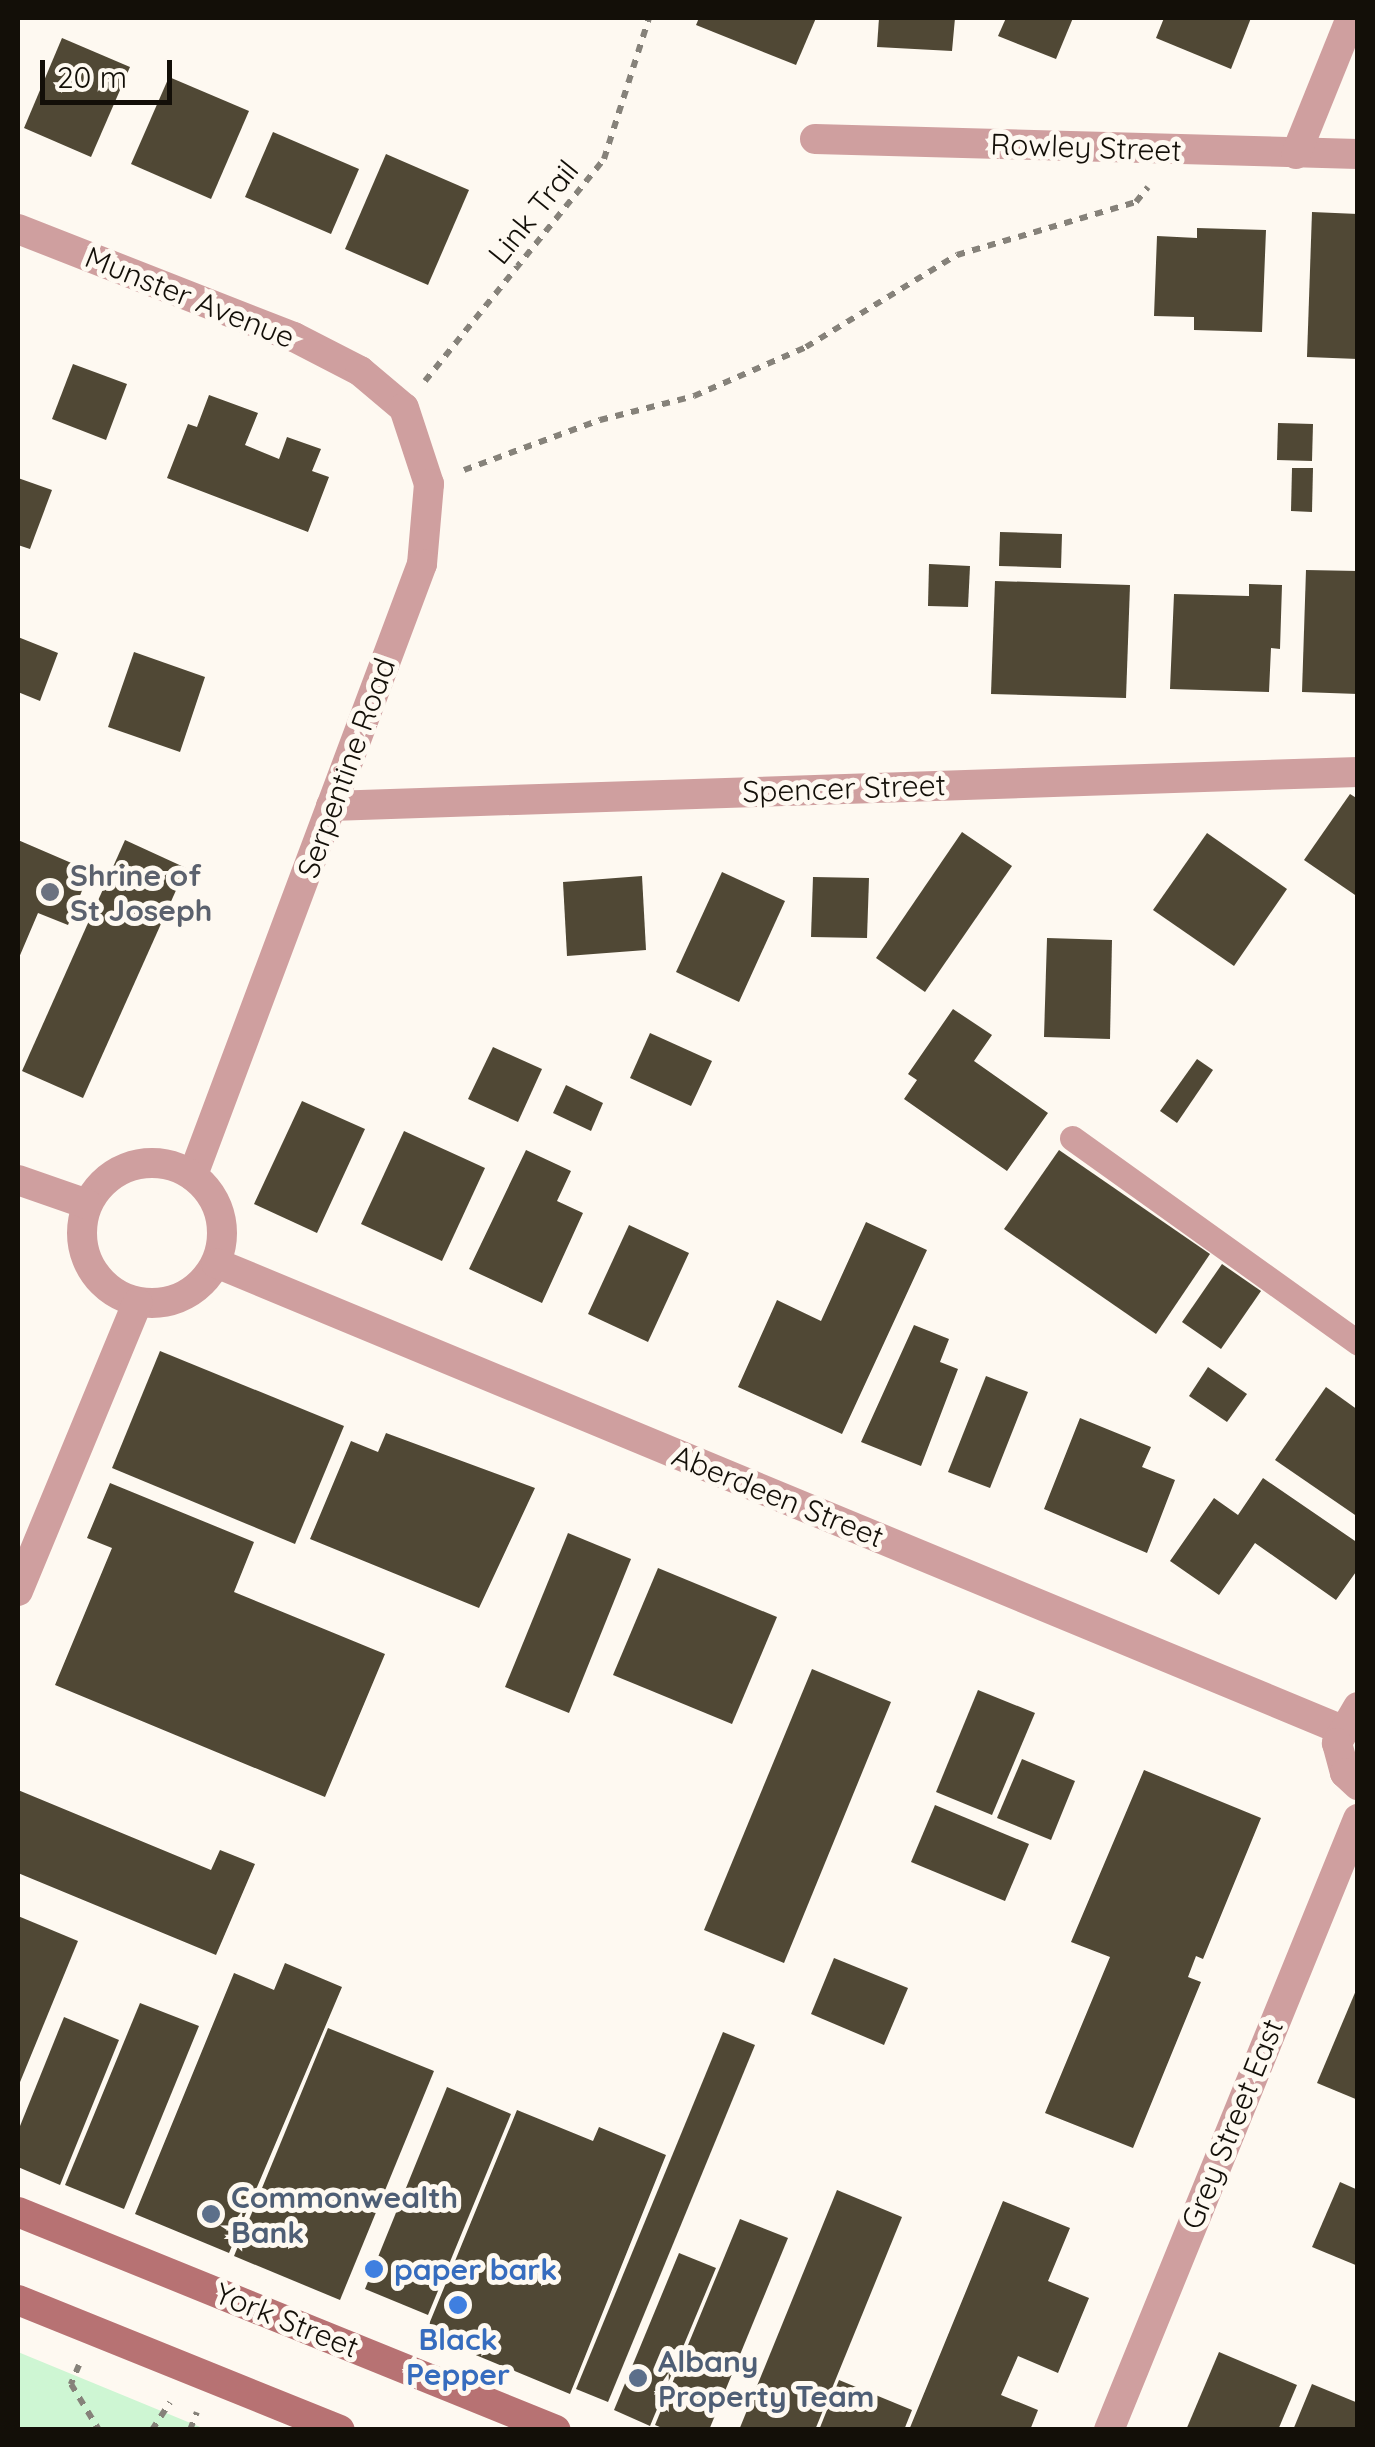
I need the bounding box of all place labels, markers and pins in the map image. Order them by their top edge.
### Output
place label: Shrine of St Joseph [70,857,212,928]
marker: Shrine of St Joseph [39,881,61,903]
place label: Commonwealth Bank [231,2179,458,2250]
marker: Commonwealth Bank [200,2203,222,2225]
place label: paper bark [394,2251,557,2287]
marker: paper bark [363,2258,385,2280]
marker: Black Pepper [447,2294,469,2316]
place label: Black Pepper [406,2321,510,2392]
place label: Albany Property Team [658,2343,875,2414]
marker: Albany Property Team [627,2367,649,2389]

